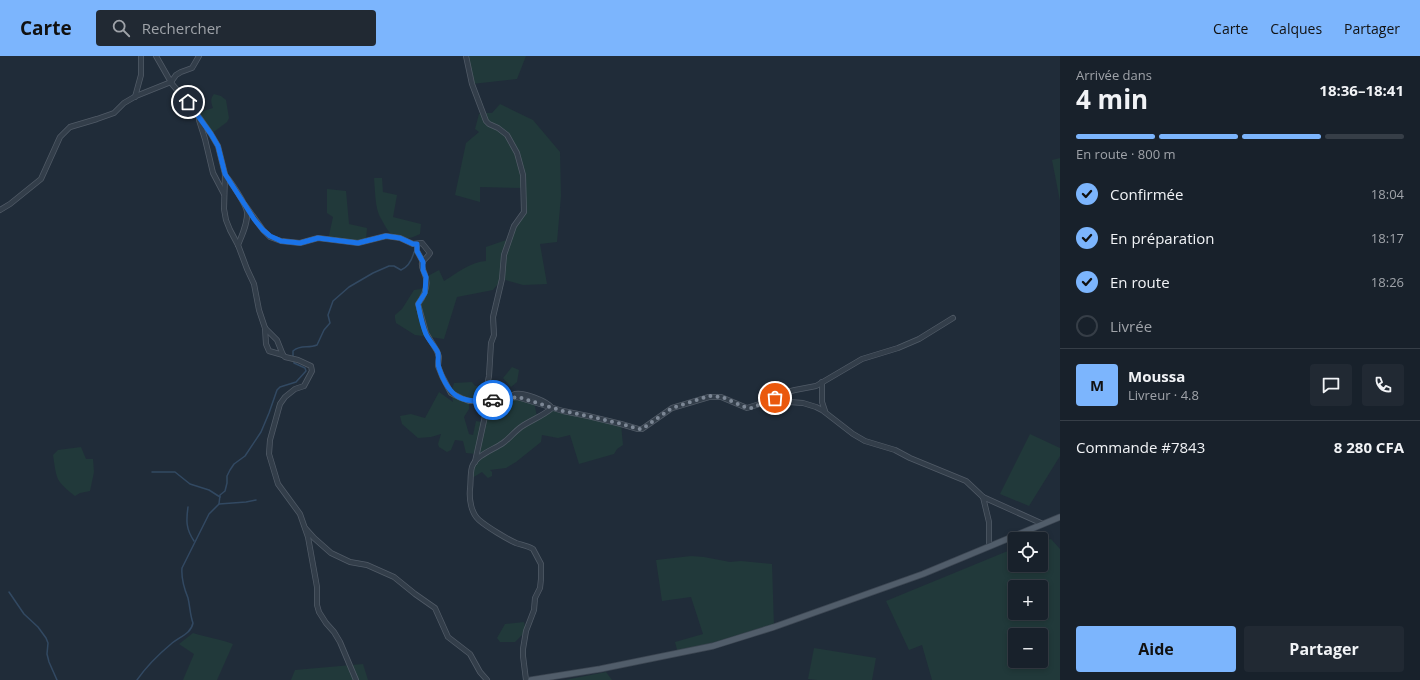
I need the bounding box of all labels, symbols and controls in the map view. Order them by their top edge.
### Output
search box [96,10,376,46]
text: Carte [20,15,72,41]
icon: search [110,17,132,39]
text: Rechercher [142,18,221,38]
text: Carte [1213,19,1248,38]
text: Calques [1270,19,1322,38]
text: Partager [1344,19,1400,38]
text: Arrivée dans [1076,66,1152,84]
text: 18:36–18:41 [1319,80,1404,100]
text: 4 min [1076,81,1148,117]
pin [171,85,205,119]
icon: home [177,91,199,113]
text: En route · 800 m [1076,145,1176,163]
icon: check [1076,183,1098,205]
text: Confirmée [1110,184,1183,204]
text: 18:04 [1371,185,1404,203]
icon: check [1076,227,1098,249]
text: En préparation [1110,228,1215,248]
text: 18:17 [1371,229,1404,247]
icon: check [1076,271,1098,293]
text: En route [1110,272,1170,292]
text: 18:26 [1371,273,1404,291]
text: Livrée [1110,316,1152,336]
button: chat [1310,364,1352,406]
button: phone [1362,364,1404,406]
text: Moussa [1128,366,1185,386]
text: M [1090,375,1104,395]
courier [473,380,513,420]
pin [758,381,792,415]
text: Livreur · 4.8 [1128,386,1199,404]
icon: bag [764,387,786,409]
icon: car [482,389,504,411]
text: Commande #7843 [1076,437,1205,457]
text: 8 280 CFA [1334,437,1404,457]
map controls [1008,532,1048,668]
button: locate [1008,532,1048,572]
button: + [1008,580,1048,620]
button: Aide [1076,626,1236,672]
button: Partager [1244,626,1404,672]
button: − [1008,628,1048,668]

